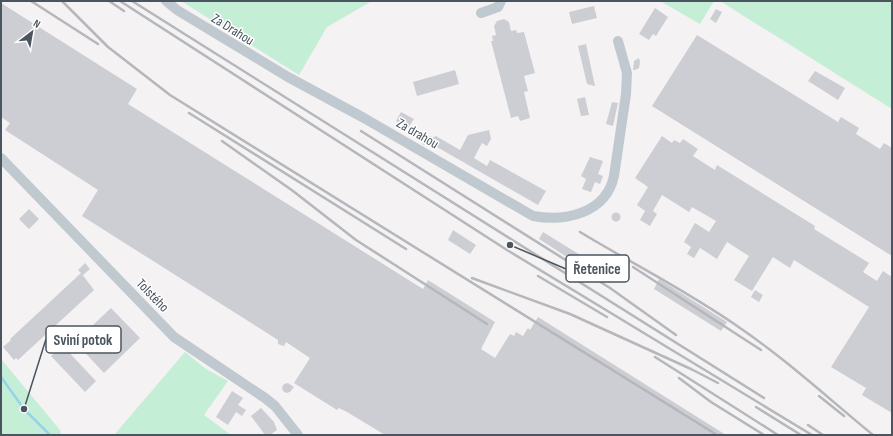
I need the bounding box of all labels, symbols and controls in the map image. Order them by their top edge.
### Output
street label: Za Drahou [208,10,257,49]
north arrow [12,12,52,52]
text: N [31,17,43,31]
street label: Za drahou [394,115,442,152]
callout: Řetenice [566,255,629,282]
text: Řetenice [573,260,621,279]
street label: Tolstého [133,275,173,316]
callout: Sviní potok [46,326,121,353]
text: Sviní potok [54,331,113,350]

